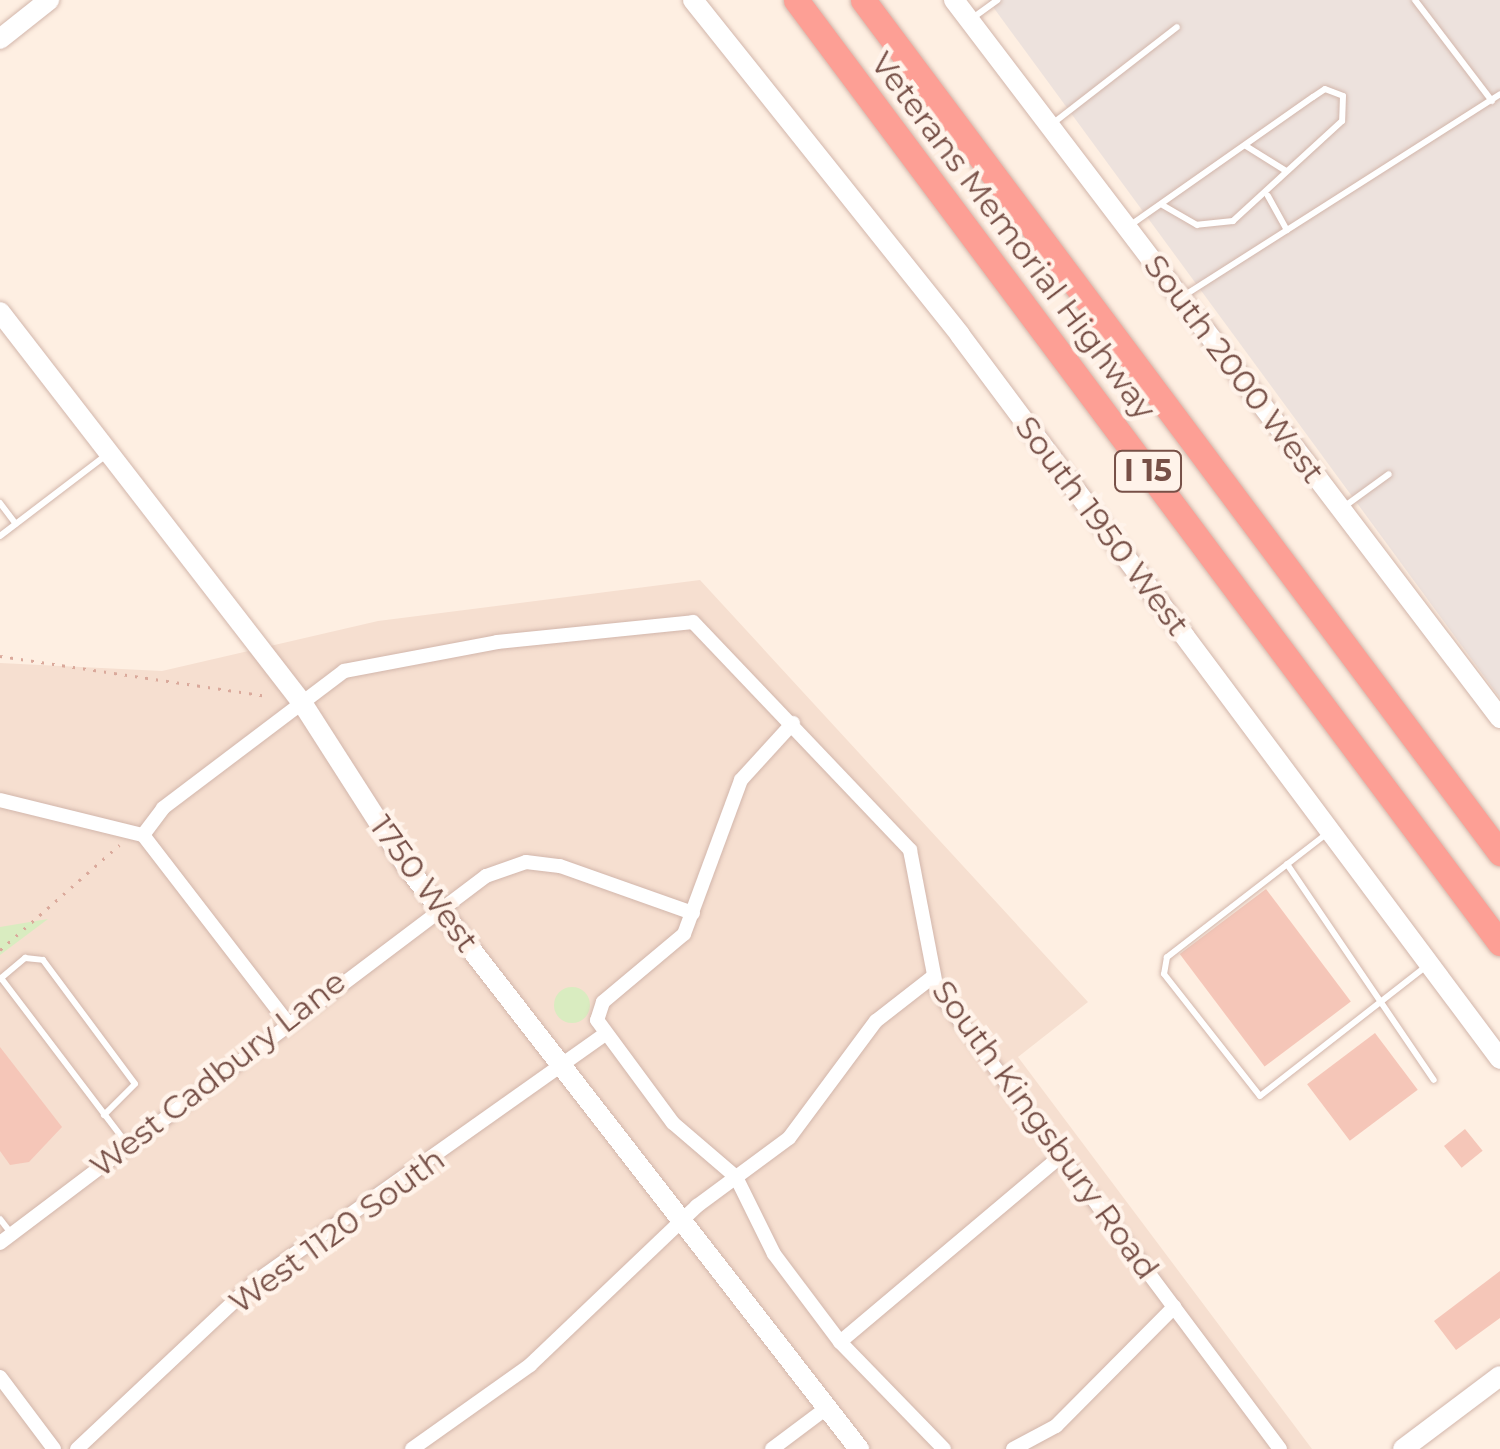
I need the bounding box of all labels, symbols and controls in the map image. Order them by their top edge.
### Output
street label: Veterans Memorial Highway [862,45,1164,427]
street label: South 2000 West [1136,247,1332,491]
street label: South 1950 West [1007,409,1197,643]
road number: I 15 [1113,446,1183,496]
street label: 1750 West [362,808,486,960]
street label: West Cadbury Lane [83,962,353,1186]
street label: South Kingsbury Road [924,973,1166,1287]
street label: West 1120 South [222,1140,452,1322]

